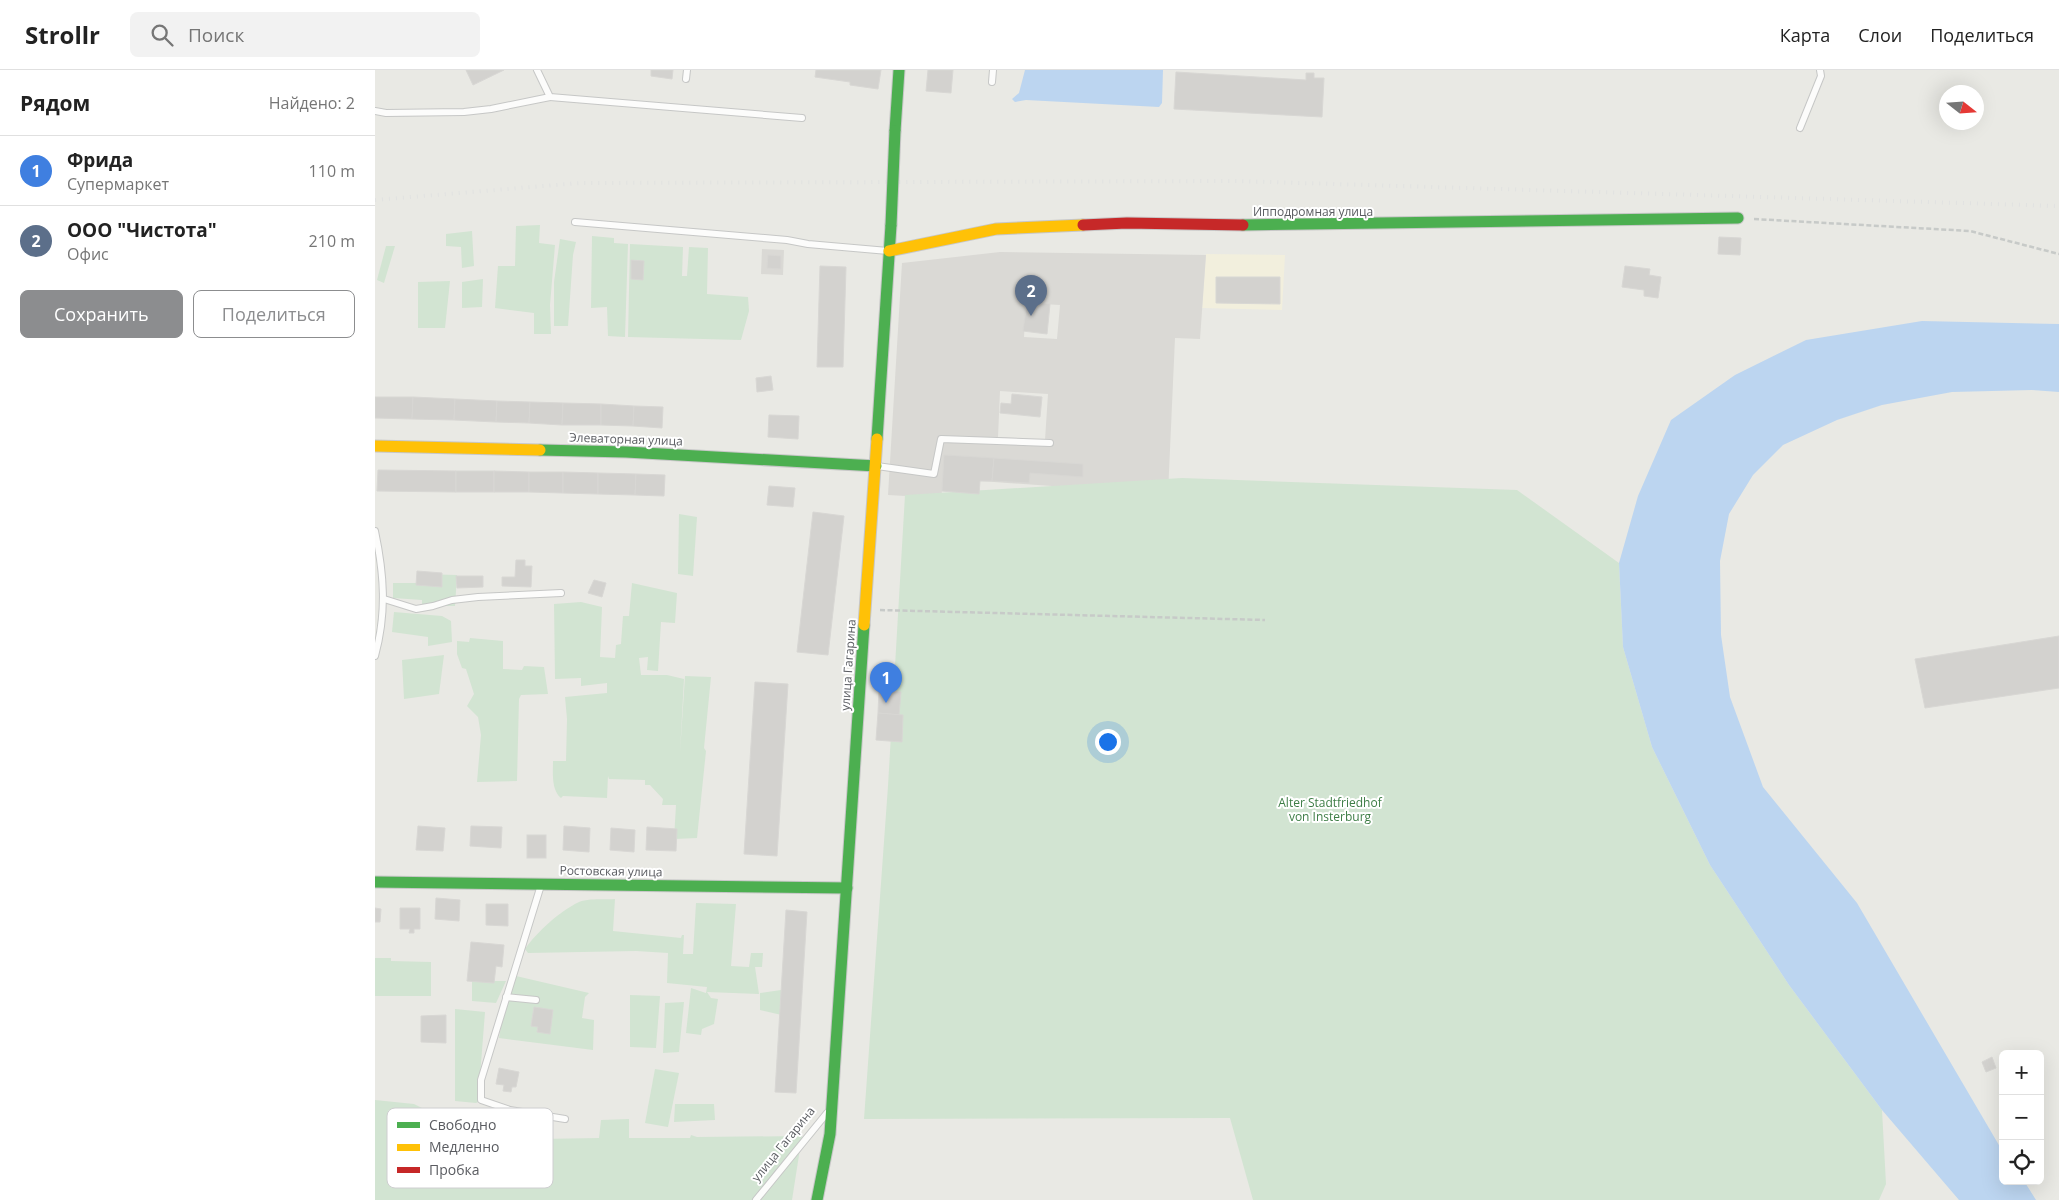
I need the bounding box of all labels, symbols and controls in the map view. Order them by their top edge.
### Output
search box [130,12,480,57]
text: Strollr [25,18,100,51]
icon: search [148,21,176,49]
text: Поиск [188,22,244,48]
text: Карта [1780,23,1830,47]
text: Слои [1858,23,1902,47]
text: Поделиться [1930,23,2034,47]
north arrow [1939,85,1984,130]
text: Рядом [20,89,90,117]
text: Найдено: 2 [269,92,355,114]
text: Фрида [67,147,133,173]
text: 1 [31,160,41,182]
text: 110 m [309,160,355,182]
text: Супермаркет [67,173,169,195]
street label: Ипподромная улица [1253,203,1373,220]
text: ООО "Чистота" [67,217,217,243]
text: 2 [31,230,41,252]
text: 210 m [309,230,355,252]
text: Офис [67,243,109,265]
pin: 2 [1015,275,1047,316]
button: Сохранить [20,290,183,338]
button: Поделиться [193,290,355,338]
street label: Элеваторная улица [569,429,683,449]
street label: улица Гагарина [836,619,860,711]
pin: 1 [870,662,902,703]
your location [1095,729,1121,755]
park label: Alter Stadtfriedhof von Insterburg [1278,794,1383,825]
street label: Ростовская улица [559,862,663,880]
map controls [1999,1050,2044,1185]
button: + [1999,1050,2044,1095]
button: − [1999,1095,2044,1140]
street label: улица Гагарина [748,1103,818,1185]
legend [387,1108,553,1188]
text: Свободно [429,1115,496,1134]
text: Медленно [429,1137,500,1156]
button: locate [1999,1140,2044,1185]
text: Пробка [429,1160,480,1179]

